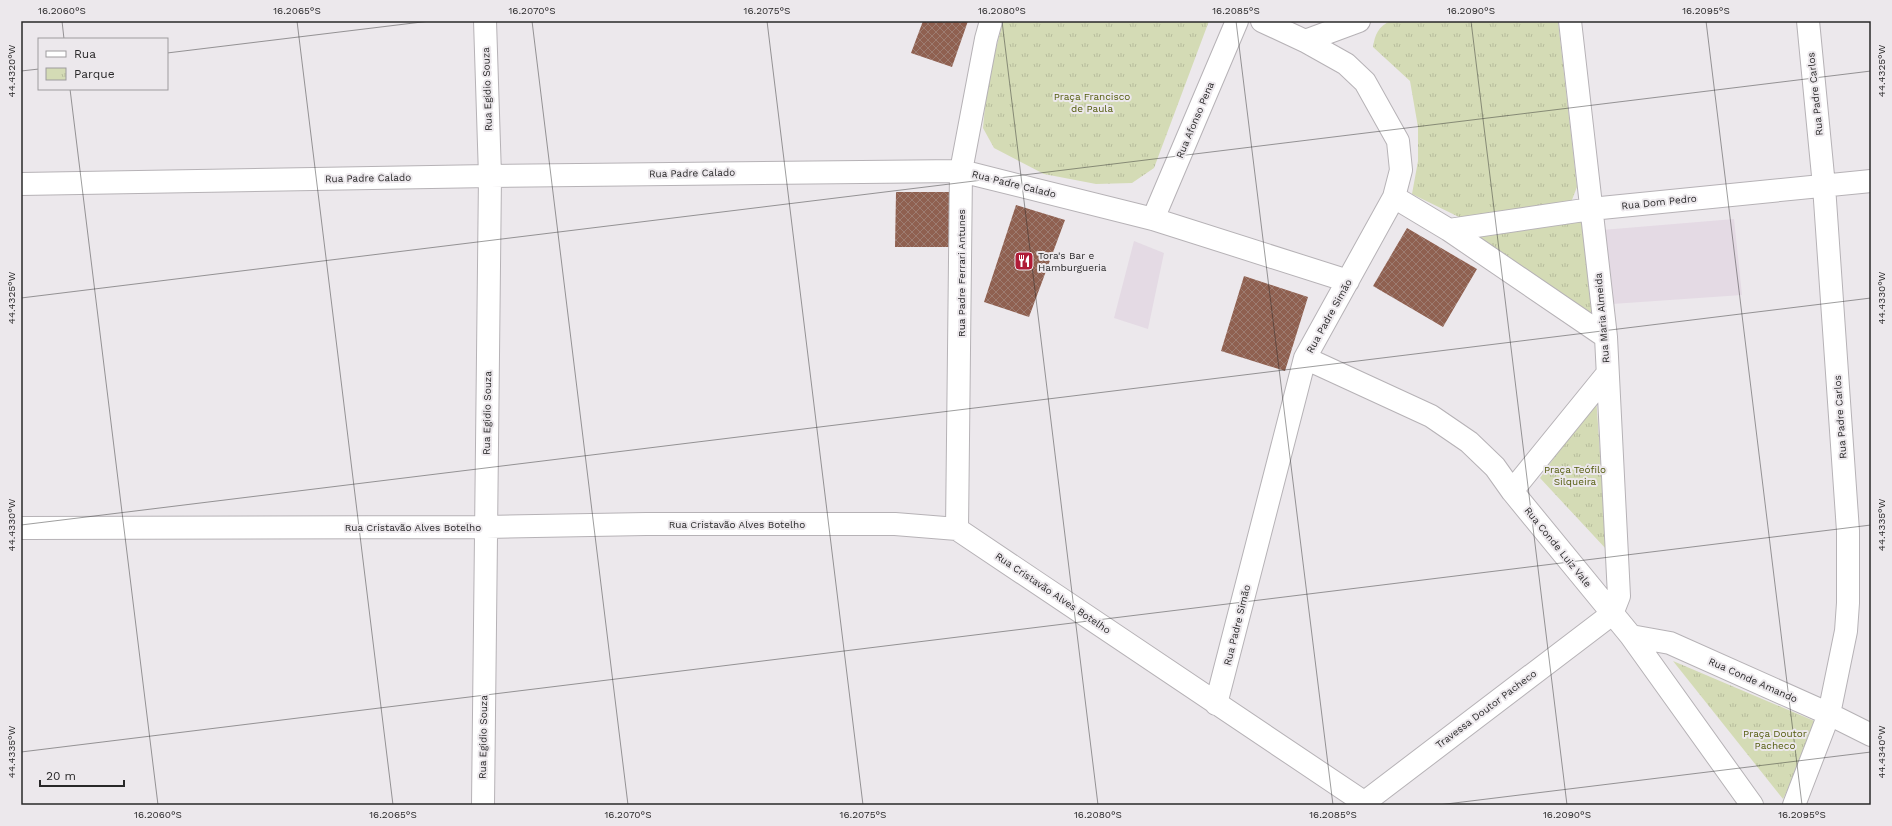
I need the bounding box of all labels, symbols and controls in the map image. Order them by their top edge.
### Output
text: 16.2060°S [38,5,86,16]
text: 16.2065°S [273,5,321,16]
text: 16.2070°S [508,5,556,16]
text: 16.2075°S [744,5,790,16]
text: 16.2080°S [978,5,1026,16]
text: 16.2085°S [1212,5,1260,16]
text: 16.2090°S [1447,5,1495,16]
text: 16.2095°S [1682,5,1730,16]
legend [38,38,168,90]
text: 44.4320°W [6,44,17,97]
text: 44.4325°W [1876,44,1887,97]
text: Rua [74,47,96,61]
street label: Rua Egidio Souza [480,47,494,131]
street label: Rua Padre Carlos [1805,52,1825,136]
text: Parque [74,67,115,81]
street label: Rua Afonso Pena [1174,80,1216,160]
park label: Praça Francisco de Paula [1054,91,1130,114]
street label: Rua Padre Calado [649,167,735,179]
street label: Rua Padre Calado [971,168,1057,200]
street label: Rua Padre Calado [325,172,411,184]
street label: Rua Dom Pedro [1621,193,1697,211]
street label: Rua Padre Ferrari Antunes [956,209,967,337]
restaurant icon: Tora's Bar e Hamburgueria [1013,250,1035,272]
place label: Tora's Bar e Hamburgueria [1038,250,1107,273]
text: 44.4325°W [6,271,17,324]
text: 44.4330°W [1876,271,1887,324]
street label: Rua Maria Almeida [1593,272,1611,364]
street label: Rua Padre Simão [1304,277,1354,355]
street label: Rua Egidio Souza [481,371,493,455]
street label: Rua Padre Carlos [1832,375,1848,459]
park label: Praça Teófilo Silqueira [1544,464,1606,487]
text: 44.4330°W [6,498,17,551]
text: 44.4335°W [1876,498,1887,551]
street label: Rua Conde Luiz Vale [1522,505,1594,589]
street label: Rua Cristavão Alves Botelho [669,519,805,530]
street label: Rua Cristavão Alves Botelho [345,522,481,533]
street label: Rua Cristavão Alves Botelho [993,550,1113,636]
street label: Rua Padre Simão [1222,583,1252,667]
street label: Rua Conde Amando [1707,655,1799,705]
street label: Travessa Doutor Pacheco [1434,668,1538,750]
street label: Rua Egidio Souza [477,695,489,779]
text: 44.4335°W [6,725,17,778]
text: 44.4340°W [1876,725,1887,779]
park label: Praça Doutor Pacheco [1743,728,1807,751]
scale bar [40,762,124,788]
text: 20 m [46,769,76,783]
text: 16.2060°S [134,809,182,820]
text: 16.2065°S [369,809,417,820]
text: 16.2070°S [604,809,652,820]
text: 16.2075°S [840,809,886,820]
text: 16.2080°S [1074,809,1122,820]
text: 16.2085°S [1309,809,1357,820]
text: 16.2090°S [1543,809,1591,820]
text: 16.2095°S [1778,809,1826,820]

